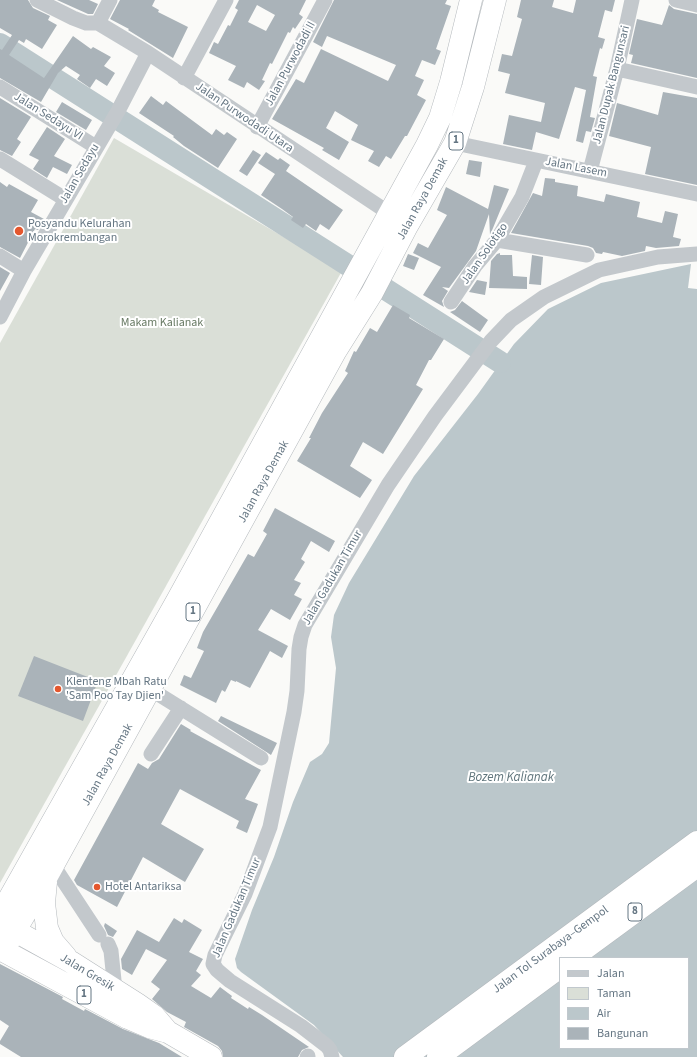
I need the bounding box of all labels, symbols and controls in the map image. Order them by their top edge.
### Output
street label: Jalan Purwodadi II [263,19,319,109]
street label: Jalan Dupak Bangunsari [590,24,634,146]
street label: Jalan Purwodadi Utara [192,80,296,156]
street label: Jalan Sedayu VI [11,90,85,144]
road number: 1 [449,132,463,150]
street label: Jalan Sedayu [57,141,103,207]
street label: Jalan Raya Demak [394,155,452,243]
street label: Jalan Lasem [544,155,608,181]
place label: Posyandu Kelurahan Morokrembangan [28,217,131,245]
street label: Jalan Solotigo [459,221,511,287]
marker: Posyandu Kelurahan Morokrembangan [13,225,25,237]
park label: Makam Kalianak [121,316,203,330]
street label: Jalan Raya Demak [235,438,293,526]
street label: Jalan Gadukan Timur [300,528,366,628]
road number: 1 [186,603,200,621]
place label: Klenteng Mbah Ratu 'Sam Poo Tay Djien' [66,675,167,703]
marker: Klenteng Mbah Ratu 'Sam Poo Tay Djien' [53,684,63,694]
street label: Jalan Raya Demak [79,721,137,809]
water label: Bozem Kalianak [468,770,554,786]
street label: Jalan Gadukan Timur [209,856,265,960]
place label: Hotel Antariksa [105,880,181,894]
marker: Hotel Antariksa [92,882,102,892]
street label: Jalan Tol Surabaya–Gempol [490,903,612,997]
road number: 8 [628,903,642,921]
street label: Jalan Gresik [57,951,117,995]
legend [559,957,689,1049]
text: Taman [597,985,631,1002]
road number: 1 [77,986,91,1004]
text: Air [597,1005,611,1022]
text: Bangunan [597,1025,648,1042]

